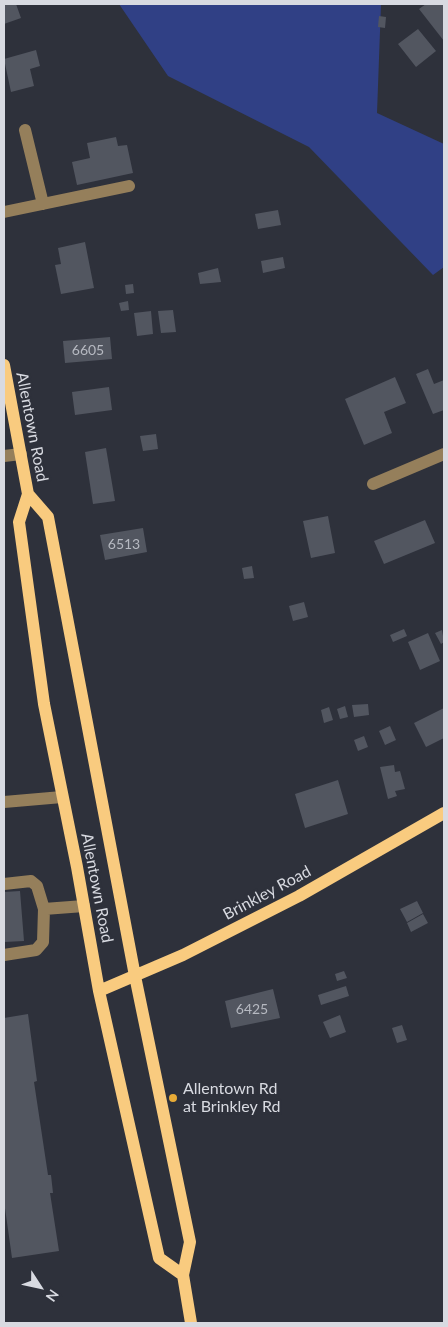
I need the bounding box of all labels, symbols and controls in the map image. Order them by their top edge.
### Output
house number: 6605 [72,342,104,358]
street label: Allentown Road [12,371,52,483]
house number: 6513 [108,536,140,552]
street label: Allentown Road [77,832,117,944]
street label: Brinkley Road [220,862,314,924]
house number: 6425 [236,1001,268,1017]
place label: Allentown Rd at Brinkley Rd [183,1079,280,1117]
marker: Allentown Rd at Brinkley Rd [167,1092,179,1104]
north arrow [15,1262,65,1312]
text: N [43,1287,63,1305]

